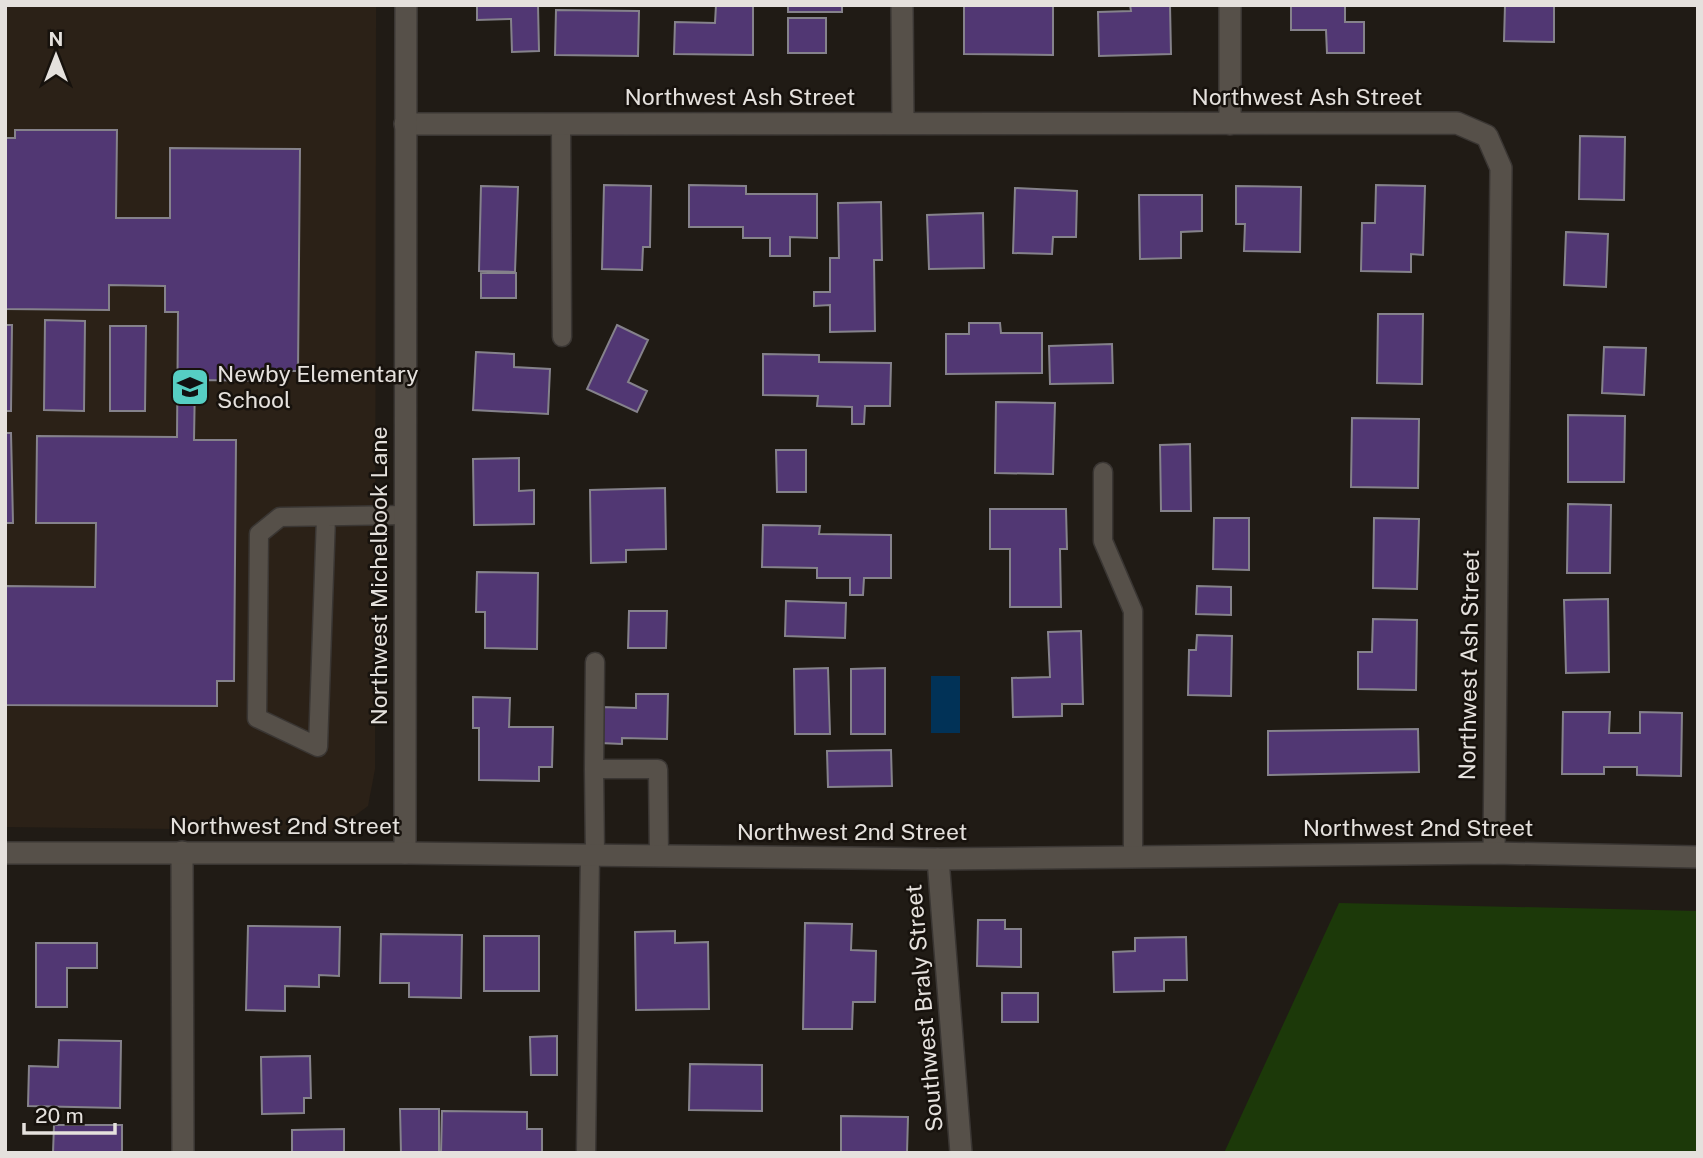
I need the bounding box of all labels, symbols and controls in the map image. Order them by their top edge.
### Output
north arrow [21,21,91,91]
text: N [49,28,63,50]
street label: Northwest Ash Street [625,83,855,110]
street label: Northwest Ash Street [1192,83,1422,110]
place label: Newby Elementary School [217,360,419,413]
school or university icon: Newby Elementary School [169,366,211,408]
street label: Northwest Michelbook Lane [365,427,392,725]
street label: Northwest Ash Street [1453,549,1484,781]
street label: Northwest 2nd Street [170,812,400,839]
street label: Northwest 2nd Street [1303,814,1533,841]
street label: Northwest 2nd Street [737,818,967,845]
street label: Southwest Braly Street [899,883,948,1133]
scale bar [24,1092,116,1136]
text: 20 m [35,1103,84,1128]

